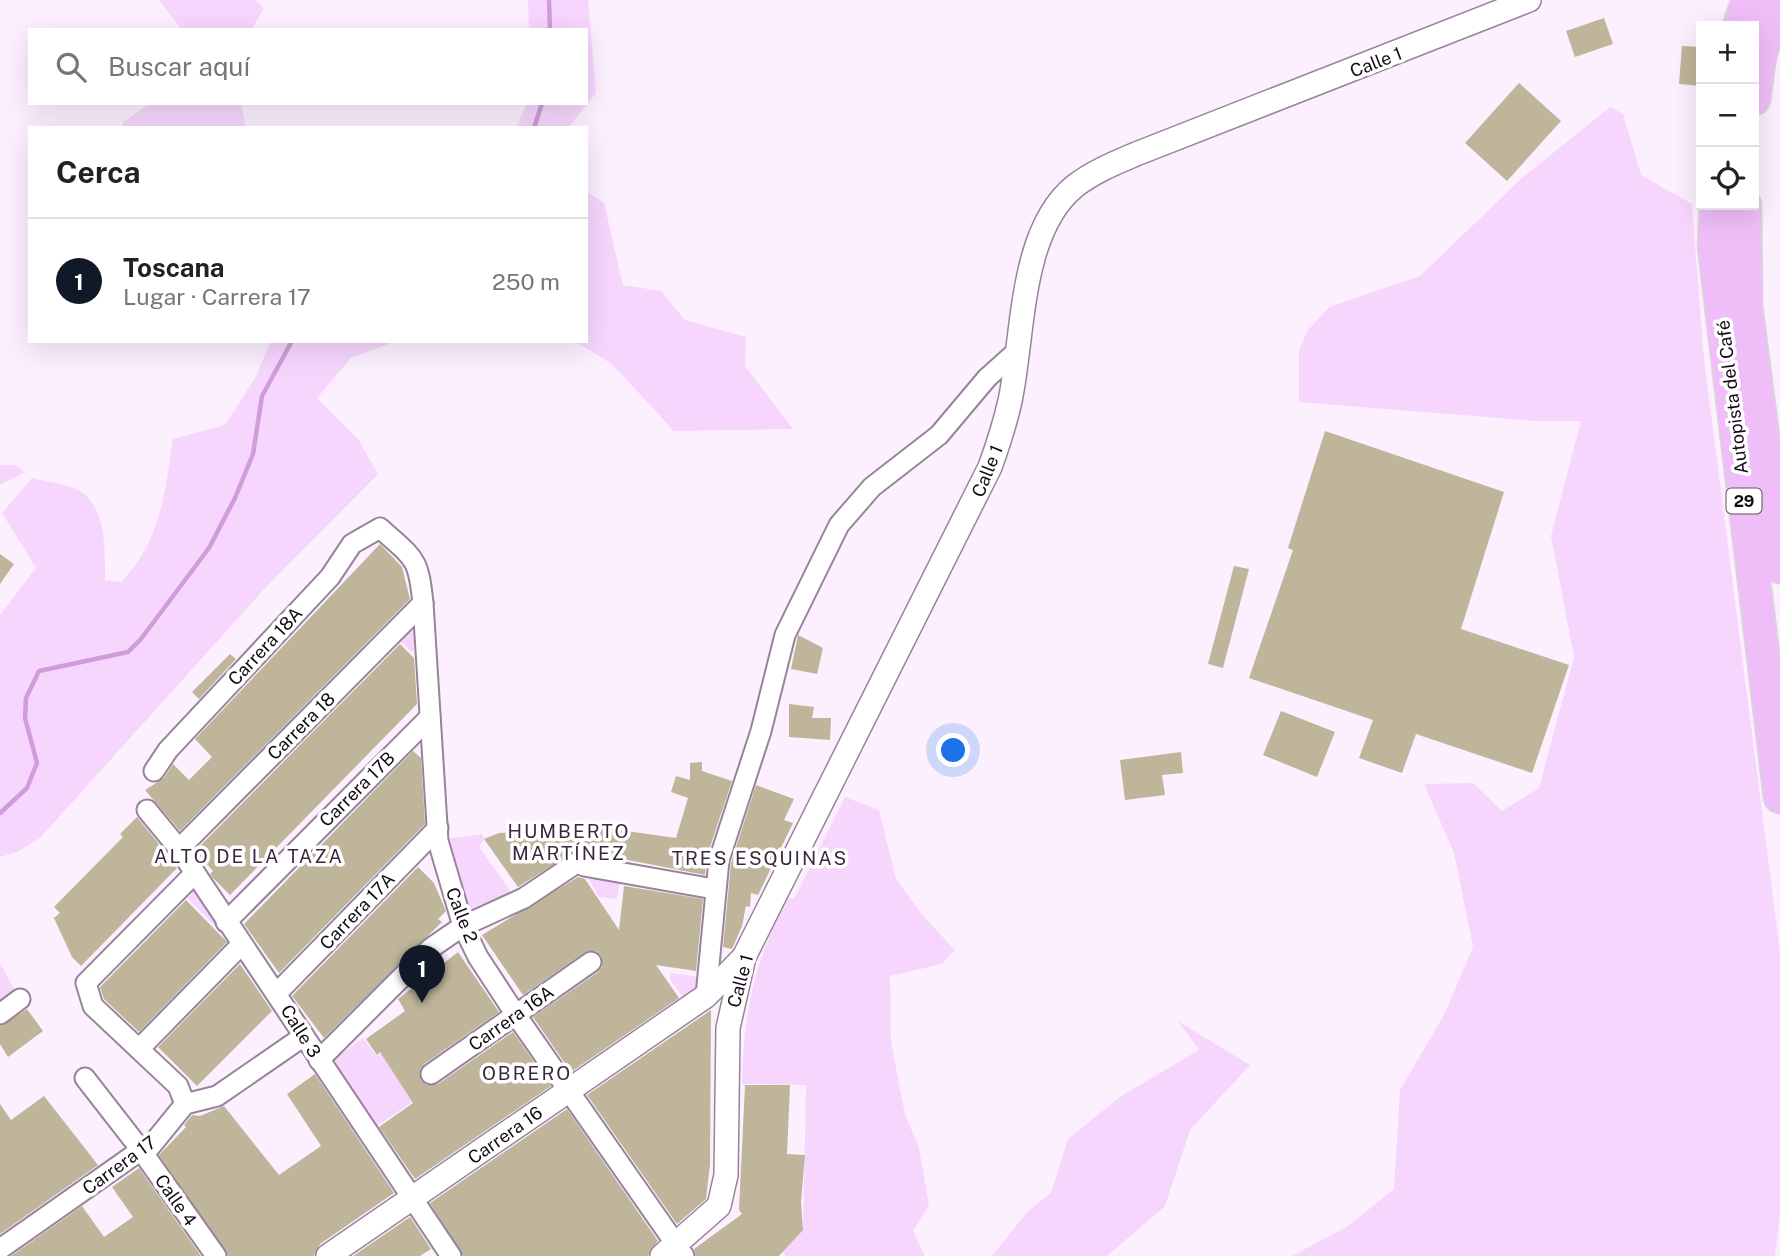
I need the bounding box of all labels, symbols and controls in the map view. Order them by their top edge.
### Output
map controls [1696,21,1759,210]
button: + [1696,21,1759,84]
search box [28,28,588,105]
street label: Calle 1 [1347,42,1405,82]
icon: search [52,48,90,86]
text: Buscar aquí [108,51,250,82]
button: − [1696,84,1759,147]
button: locate [1696,147,1759,210]
text: Cerca [56,154,141,190]
text: Toscana [123,252,225,283]
text: 1 [74,268,84,295]
text: 250 m [492,268,560,295]
text: Lugar · Carrera 17 [123,283,311,310]
street label: Autopista del Café [1712,319,1752,475]
street label: Calle 1 [967,442,1007,500]
road number: 29 [1726,488,1762,514]
street label: Carrera 18A [224,602,307,689]
street label: Carrera 18 [263,688,339,764]
your location [936,733,970,767]
street label: Carrera 17B [315,747,399,831]
district label: HUMBERTO MARTÍNEZ [507,820,631,864]
district label: ALTO DE LA TAZA [154,845,344,867]
district label: TRES ESQUINAS [672,847,848,869]
street label: Carrera 17A [315,868,399,954]
street label: Calle 2 [442,884,482,946]
pin: 1 [399,945,445,1003]
street label: Calle 1 [723,952,757,1010]
street label: Carrera 16A [465,981,558,1055]
street label: Calle 3 [277,1001,325,1061]
district label: OBRERO [482,1062,572,1084]
street label: Carrera 16 [464,1102,546,1168]
street label: Carrera 17 [78,1131,160,1199]
street label: Calle 4 [151,1170,201,1230]

